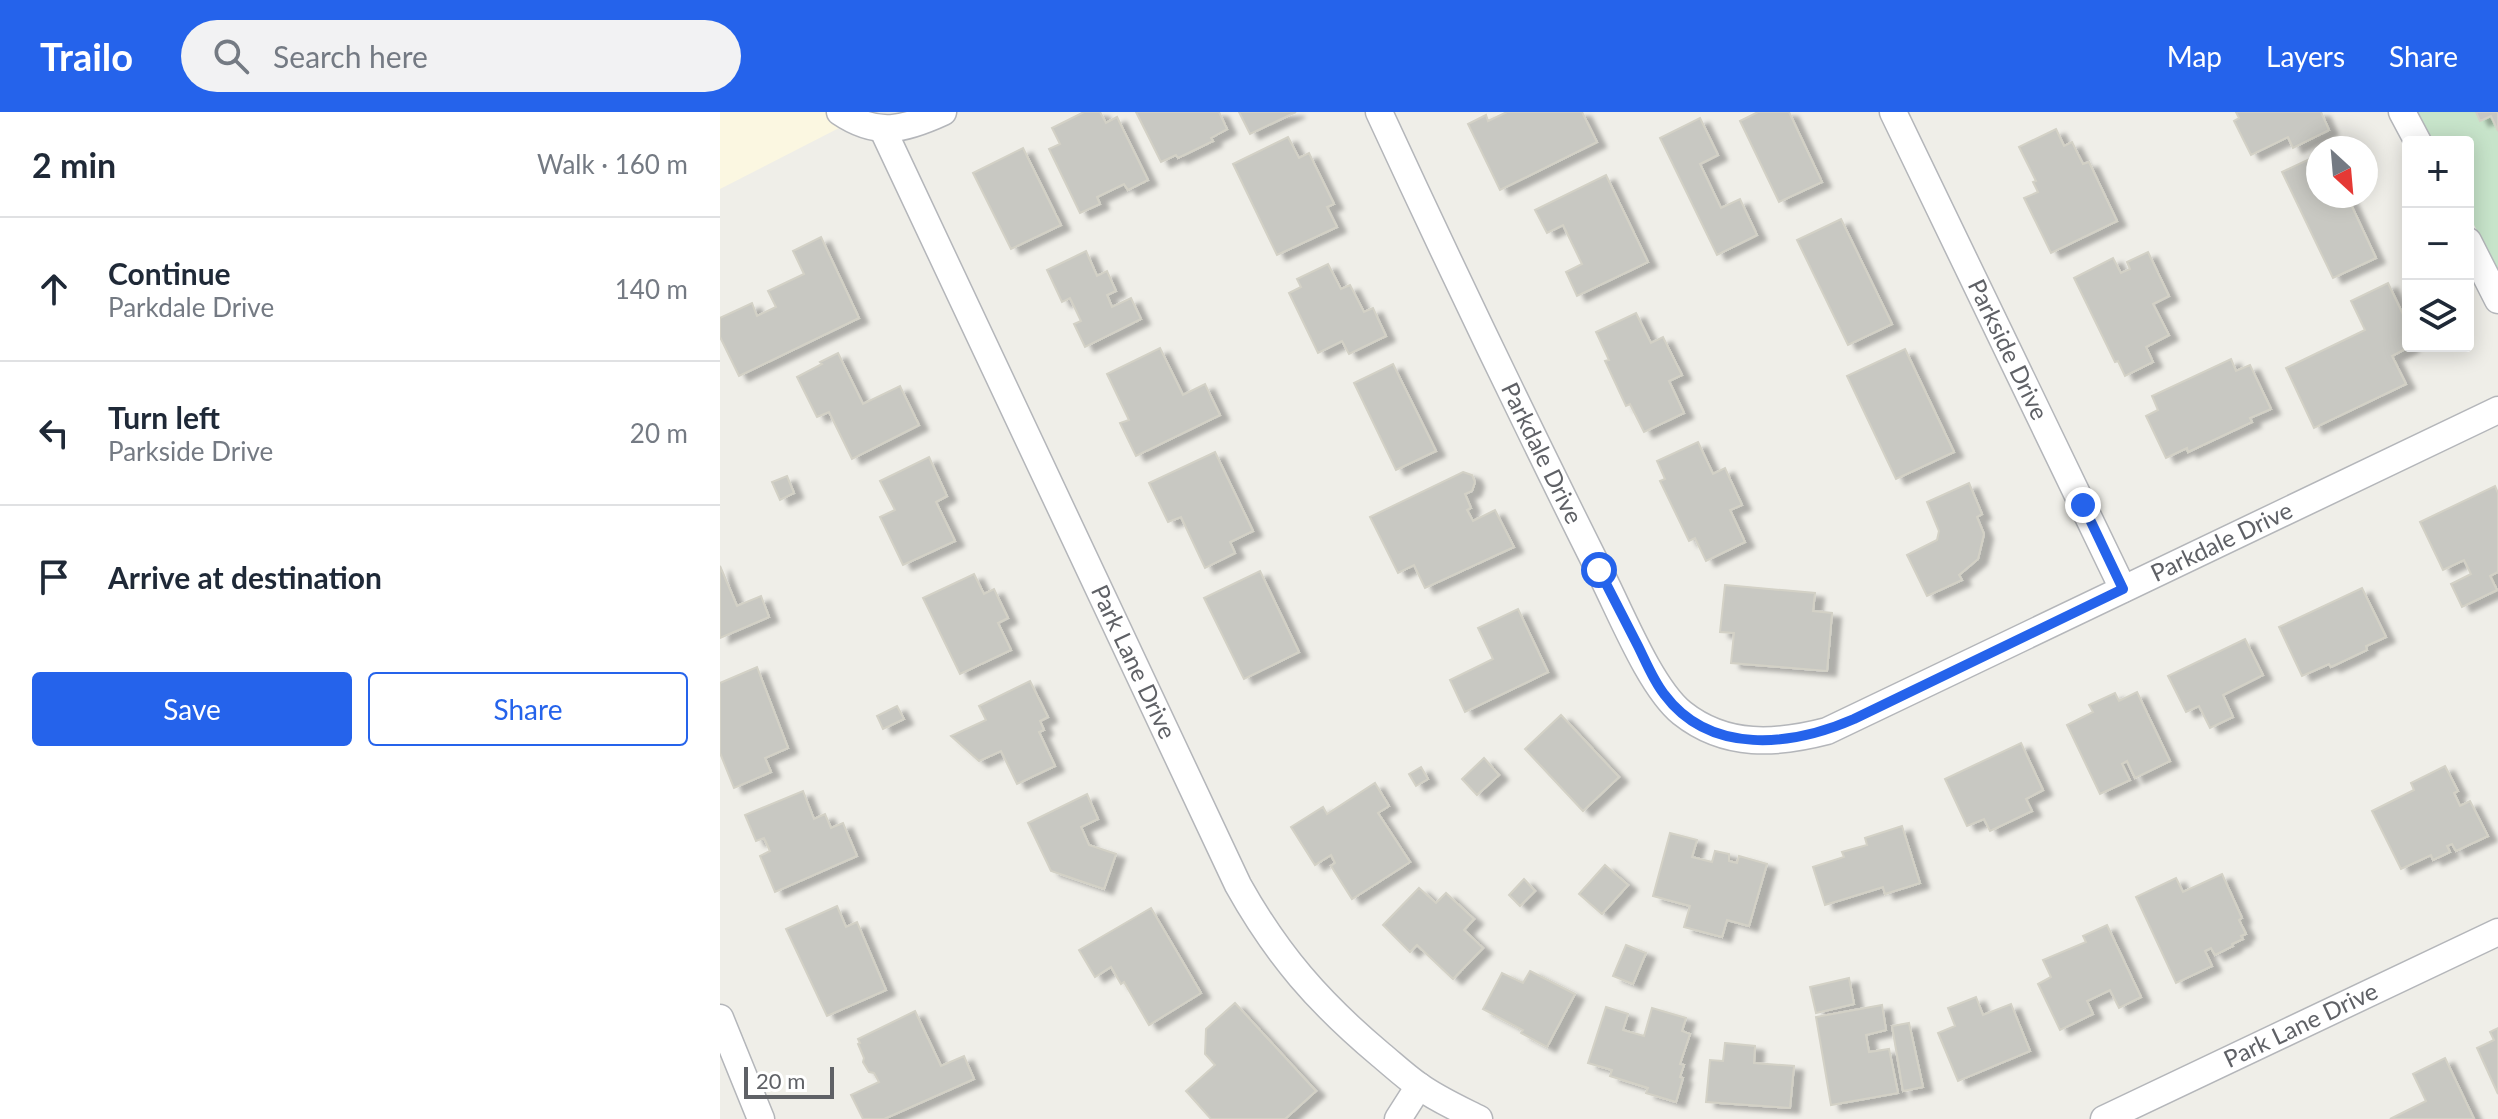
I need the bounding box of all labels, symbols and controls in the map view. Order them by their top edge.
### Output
search box [181,20,741,92]
text: Trailo [40,33,133,79]
icon: search [209,34,253,78]
text: Search here [273,38,428,74]
text: Map [2167,39,2222,73]
text: Layers [2266,39,2345,73]
text: Share [2389,39,2458,73]
north arrow [2306,136,2378,208]
map controls [2402,136,2474,352]
button: + [2402,136,2474,208]
text: 2 min [32,144,116,185]
text: Walk · 160 m [537,148,688,180]
button: − [2402,208,2474,280]
text: Continue [108,255,231,291]
icon: ahead [32,267,76,311]
text: 140 m [615,273,688,305]
street label: Parkside Drive [1963,274,2055,424]
button: layers [2402,280,2474,352]
text: Parkdale Drive [108,291,274,323]
street label: Parkdale Drive [1496,377,1590,528]
text: Turn left [108,399,220,435]
icon: left [32,411,76,455]
text: 20 m [630,417,688,449]
text: Parkside Drive [108,435,273,467]
route end [2065,487,2101,523]
street label: Parkdale Drive [2146,495,2297,587]
route start [1581,552,1617,588]
icon: arrive [32,555,76,599]
text: Arrive at destination [108,559,382,595]
street label: Park Lane Drive [1086,580,1183,743]
button: Save [32,672,352,746]
button: Share [368,672,688,746]
street label: Park Lane Drive [2219,975,2382,1073]
scale bar [744,1063,834,1099]
text: 20 m [756,1067,805,1094]

